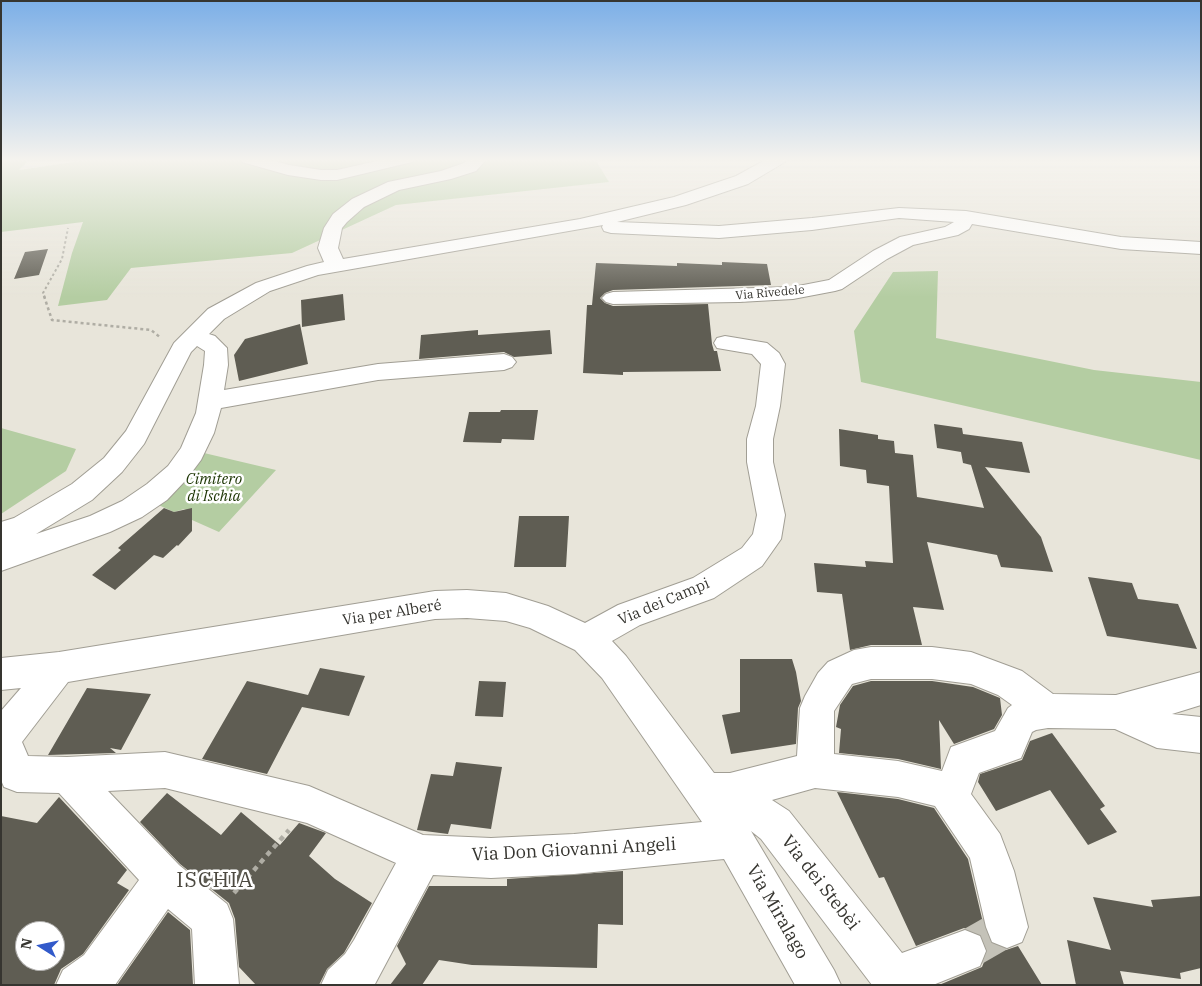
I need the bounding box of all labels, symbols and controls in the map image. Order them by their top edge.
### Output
street label: Via Rivedele [735,283,805,303]
park label: Cimitero di Ischia [186,471,242,506]
street label: Via dei Campi [616,575,712,629]
street label: Via per Alberé [341,596,443,630]
street label: Via dei Stebèi [776,831,864,935]
street label: Via Don Giovanni Angeli [471,834,677,866]
street label: Via Miralago [741,861,813,963]
district label: ISCHIA [176,868,254,894]
north arrow [15,921,65,971]
text: N [16,937,36,951]

